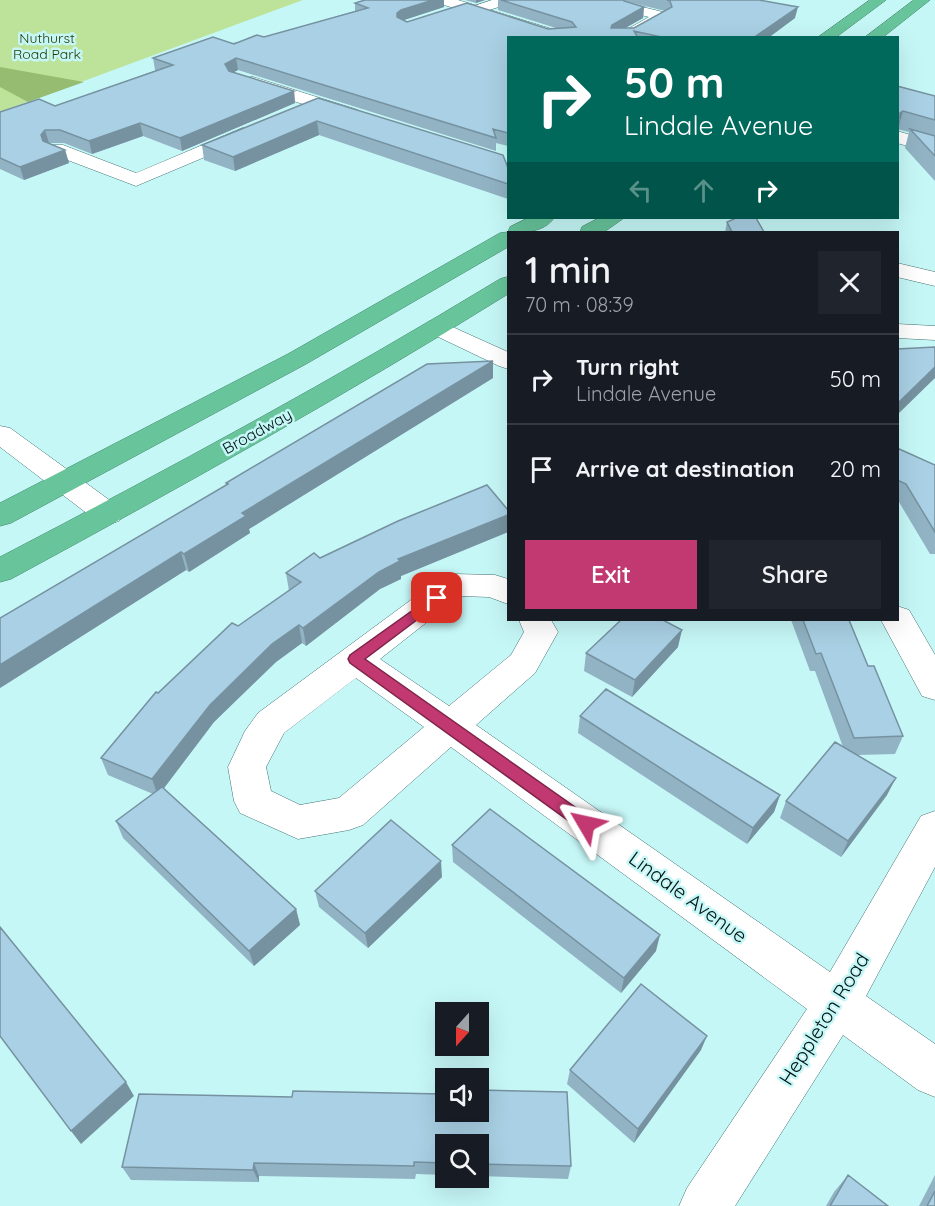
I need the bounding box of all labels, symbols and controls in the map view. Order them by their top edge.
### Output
park label: Nuthurst Road Park [13,29,81,63]
text: 50 m [624,56,724,109]
icon: right [525,60,603,138]
text: Lindale Avenue [624,108,813,142]
icon: left [624,174,657,207]
icon: ahead [687,174,720,207]
icon: right [750,174,783,207]
text: 1 min [525,247,611,292]
button: close [818,251,881,314]
text: 70 m · 08:39 [525,292,634,317]
text: Turn right [576,353,680,381]
icon: right [525,363,558,396]
text: 50 m [830,365,881,393]
text: Lindale Avenue [576,381,716,406]
street label: Broadway [219,404,295,458]
icon: arrive [525,453,558,486]
text: Arrive at destination [576,455,794,483]
text: 20 m [830,455,881,483]
button: Exit [525,540,697,609]
button: Share [709,540,881,609]
pin [411,572,462,623]
icon: arrive [420,581,453,614]
position arrow [554,792,618,856]
street label: Lindale Avenue [624,845,752,948]
street label: Heppleton Road [773,948,874,1089]
north arrow [435,1002,489,1056]
map controls [435,1002,489,1188]
button: sound [435,1068,489,1122]
button: search [435,1134,489,1188]

